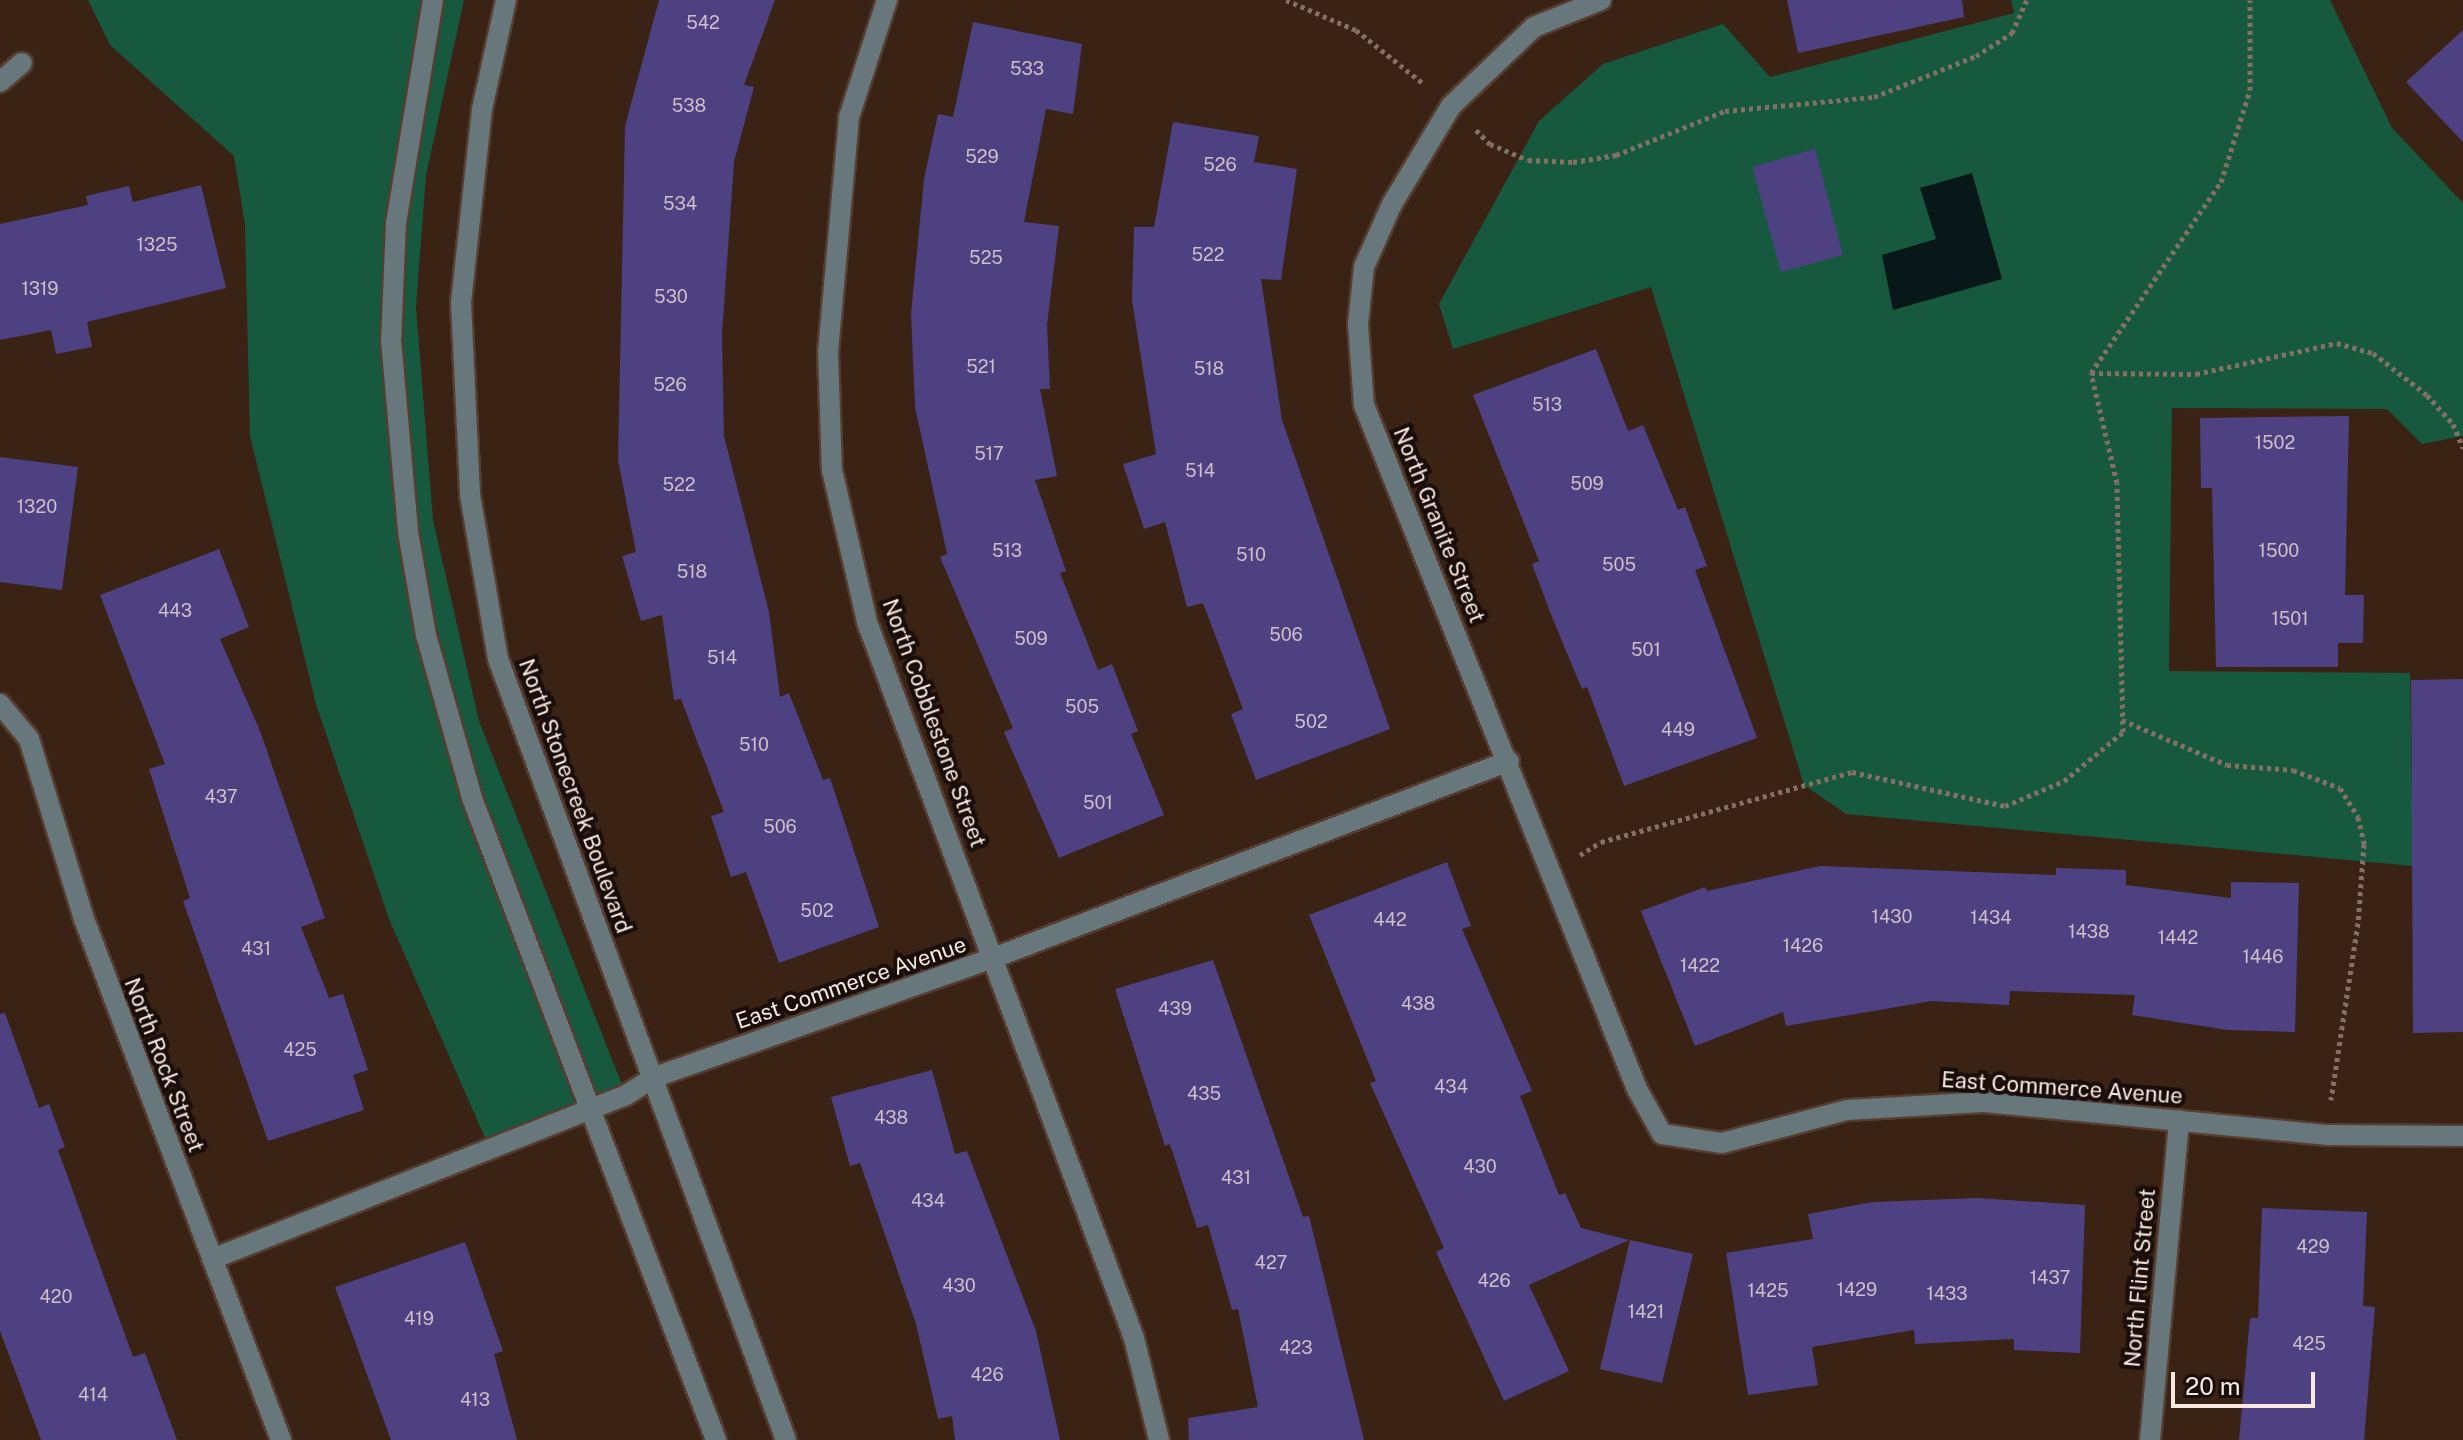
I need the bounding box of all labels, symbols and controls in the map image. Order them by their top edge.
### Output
house number: 542 [686,12,720,34]
house number: 533 [1010,58,1044,80]
house number: 538 [672,95,706,117]
house number: 529 [965,146,999,168]
house number: 526 [1203,154,1237,176]
house number: 534 [663,193,697,215]
house number: 1325 [137,234,177,256]
house number: 522 [1192,244,1224,266]
house number: 525 [969,247,1003,269]
house number: 1319 [21,278,59,300]
house number: 530 [654,286,688,308]
house number: 521 [966,356,996,378]
house number: 518 [1194,358,1224,380]
house number: 526 [653,374,687,396]
house number: 513 [1532,394,1562,416]
street label: North Granite Street [1388,423,1490,627]
house number: 1502 [2255,432,2295,454]
house number: 517 [974,443,1004,465]
house number: 514 [1185,460,1215,482]
house number: 509 [1570,473,1604,495]
house number: 522 [663,474,695,496]
house number: 1320 [17,496,57,518]
house number: 513 [992,540,1022,562]
house number: 1500 [2259,540,2299,562]
house number: 510 [1236,544,1266,566]
house number: 505 [1602,554,1636,576]
house number: 518 [677,561,707,583]
street label: North Cobblestone Street [877,595,991,851]
house number: 443 [158,600,192,622]
house number: 1501 [2271,608,2309,630]
house number: 506 [1269,624,1303,646]
house number: 509 [1014,628,1048,650]
house number: 501 [1631,639,1661,661]
house number: 514 [707,647,737,669]
street label: North Stonecreek Boulevard [513,655,637,937]
house number: 505 [1065,696,1099,718]
house number: 502 [1294,711,1328,733]
house number: 449 [1661,719,1695,741]
house number: 510 [739,734,769,756]
house number: 437 [204,786,238,808]
house number: 501 [1083,792,1113,814]
house number: 506 [763,816,797,838]
house number: 502 [800,900,834,922]
house number: 1430 [1872,906,1912,928]
house number: 1434 [1970,907,2012,929]
house number: 442 [1373,909,1407,931]
house number: 1438 [2068,921,2110,943]
house number: 1442 [2158,927,2198,949]
street label: East Commerce Avenue [732,931,970,1035]
house number: 1426 [1783,935,1823,957]
house number: 431 [241,938,271,960]
house number: 1446 [2242,946,2284,968]
house number: 1422 [1680,955,1720,977]
street label: North Rock Street [119,974,209,1156]
house number: 438 [1401,993,1435,1015]
house number: 439 [1158,998,1192,1020]
house number: 425 [283,1039,317,1061]
street label: East Commerce Avenue [1940,1066,2184,1110]
house number: 434 [1434,1076,1468,1098]
house number: 435 [1187,1083,1221,1105]
house number: 438 [874,1107,908,1129]
house number: 430 [1463,1156,1497,1178]
house number: 431 [1221,1167,1251,1189]
street label: North Flint Street [2119,1188,2161,1368]
house number: 434 [911,1190,945,1212]
house number: 429 [2296,1236,2330,1258]
house number: 427 [1255,1252,1287,1274]
house number: 1437 [2030,1267,2070,1289]
house number: 426 [1477,1270,1511,1292]
house number: 430 [942,1275,976,1297]
house number: 1429 [1837,1279,1877,1301]
house number: 1425 [1748,1280,1788,1302]
house number: 1433 [1926,1283,1968,1305]
house number: 420 [39,1286,73,1308]
house number: 1421 [1628,1301,1664,1323]
house number: 419 [404,1308,434,1330]
house number: 425 [2292,1333,2326,1355]
house number: 423 [1279,1337,1313,1359]
scale bar [2175,1356,2319,1406]
house number: 426 [970,1364,1004,1386]
text: 20 m [2185,1372,2241,1400]
house number: 414 [78,1384,108,1406]
house number: 413 [460,1389,490,1411]

